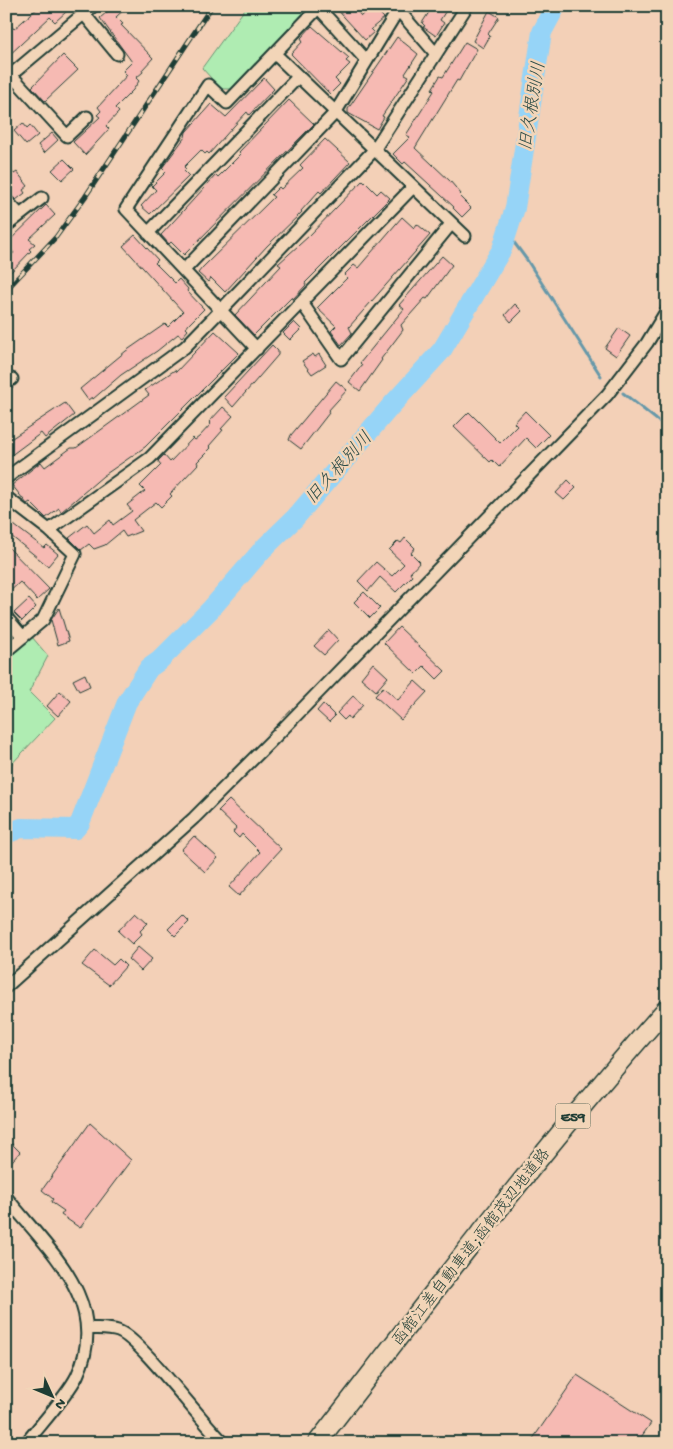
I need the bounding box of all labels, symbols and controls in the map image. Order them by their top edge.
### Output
water label: 旧久根別川 [515,60,551,152]
water label: 旧久根別川 [301,428,378,509]
road number: E59 [556,1104,590,1128]
street label: 函館江差自動車道;函館茂辺地道路 [388,1145,556,1351]
north arrow [28,1372,78,1422]
text: N [50,1394,69,1412]

